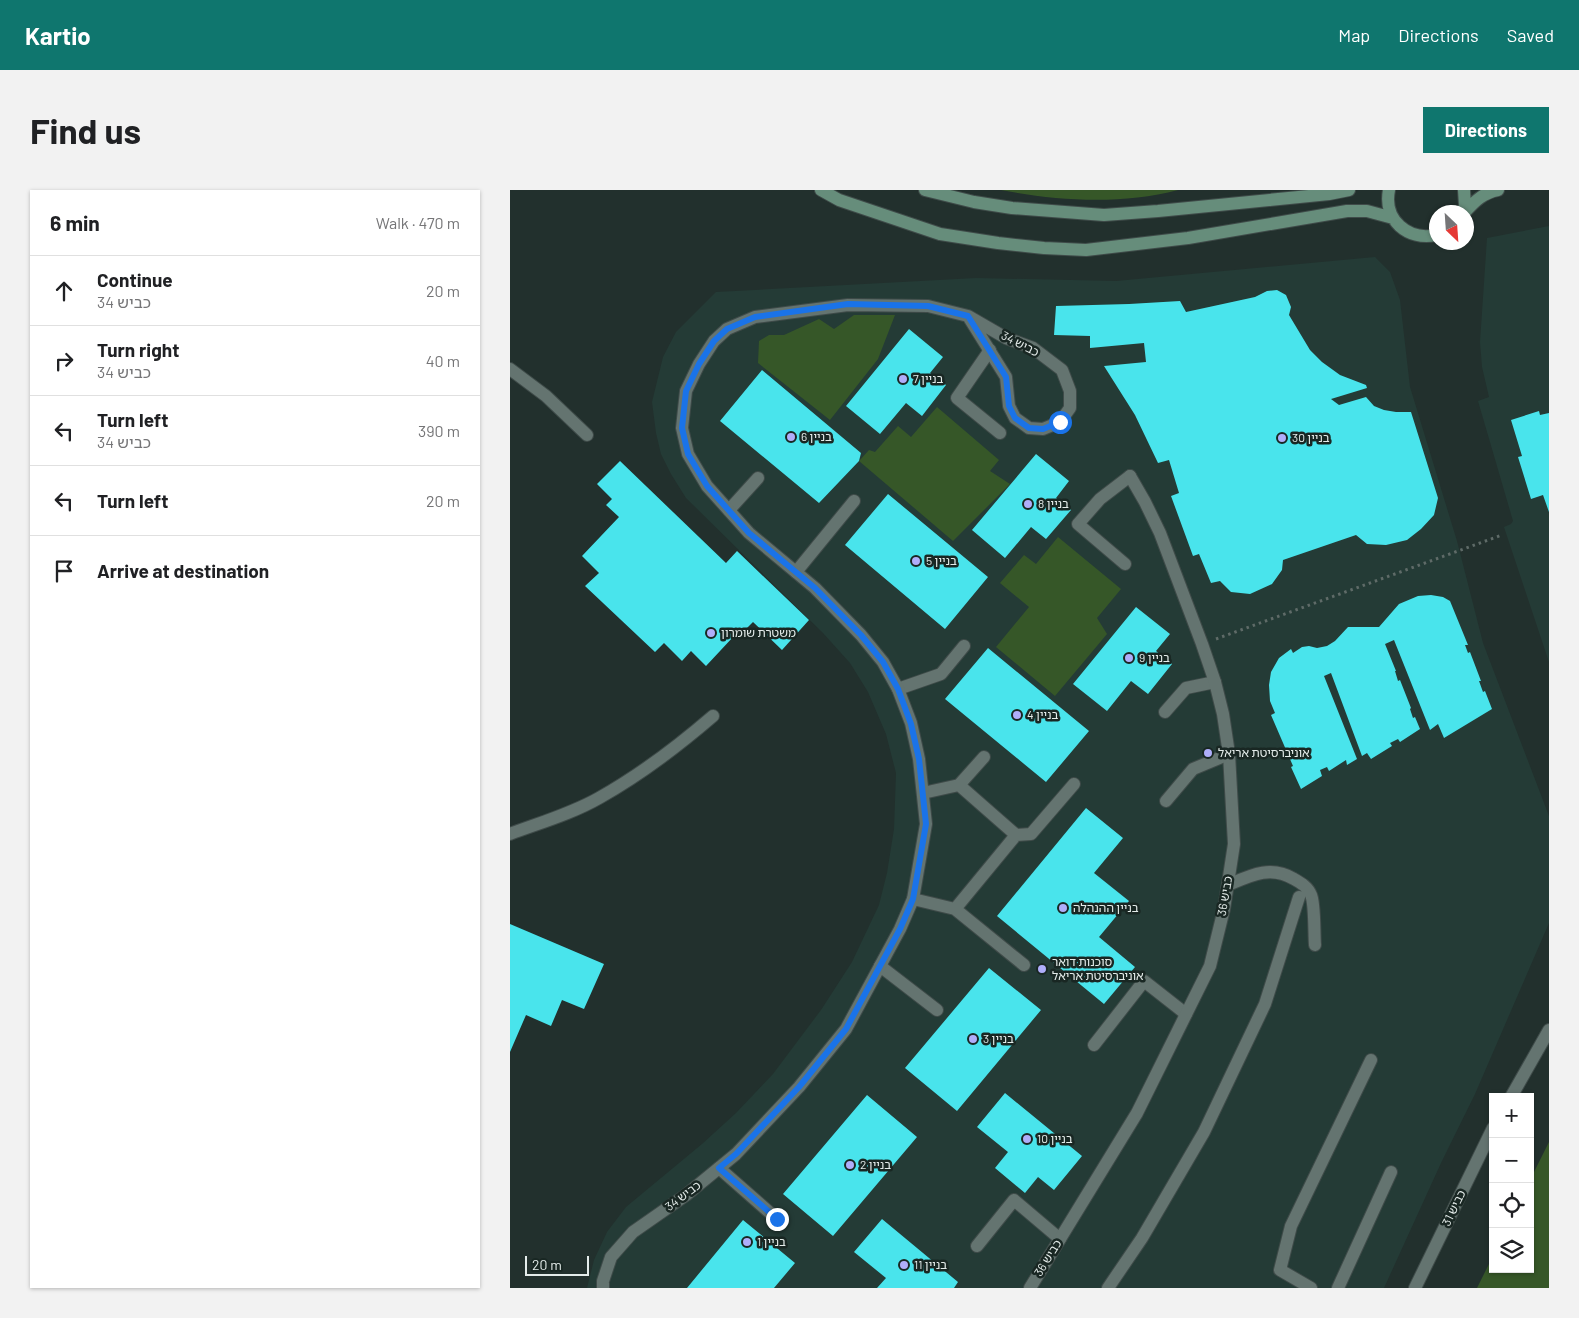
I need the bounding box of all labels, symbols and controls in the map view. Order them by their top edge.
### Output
text: Kartio [25,21,91,50]
text: Map [1338,24,1370,46]
text: Directions [1398,24,1479,46]
text: Saved [1507,24,1554,46]
button: Directions [1423,107,1549,153]
text: Find us [30,109,141,151]
north arrow [1429,205,1474,250]
text: 6 min [50,210,100,235]
text: Walk · 470 m [376,213,460,232]
text: Continue [97,268,173,291]
icon: ahead [50,277,78,305]
text: 20 m [426,281,460,300]
text: כביש 34 [97,292,151,311]
street label: כביש 34 [999,328,1042,359]
text: Turn right [97,338,179,361]
icon: right [50,347,78,375]
text: 40 m [426,351,460,370]
text: כביש 34 [97,362,151,381]
place label: בניין 7 [913,371,943,385]
marker: בניין 7 [897,373,909,385]
text: Turn left [97,408,168,431]
route start [1049,411,1072,434]
icon: left [50,417,78,445]
text: 390 m [418,421,460,440]
place label: בניין 6 [801,429,832,443]
place label: בניין 30 [1292,430,1330,444]
marker: בניין 6 [785,431,797,443]
text: כביש 34 [97,432,151,451]
marker: בניין 30 [1276,432,1288,444]
icon: left [50,487,78,515]
text: Turn left [97,489,168,512]
text: 20 m [426,491,460,510]
place label: בניין 8 [1038,496,1069,510]
marker: בניין 8 [1022,498,1034,510]
place label: בניין 5 [926,553,957,567]
marker: בניין 5 [910,555,922,567]
icon: arrive [50,557,78,585]
text: Arrive at destination [97,559,269,582]
place label: משטרת שומרון [721,625,796,639]
marker: משטרת שומרון [705,627,717,639]
place label: בניין 9 [1139,650,1170,664]
marker: בניין 9 [1123,652,1135,664]
place label: בניין 4 [1027,707,1058,721]
marker: בניין 4 [1011,709,1023,721]
place label: אוניברסיטת אריאל [1218,745,1310,759]
marker: אוניברסיטת אריאל [1202,747,1214,759]
street label: כביש 36 [1214,875,1234,917]
place label: בניין ההנהלה [1073,900,1139,914]
marker: בניין ההנהלה [1057,902,1069,914]
place label: סוכנות דואר אוניברסיטת אריאל [1052,954,1144,982]
marker: סוכנות דואר אוניברסיטת אריאל [1036,963,1048,975]
place label: בניין 3 [983,1031,1014,1045]
marker: בניין 3 [967,1033,979,1045]
map controls [1489,1093,1534,1273]
button: + [1489,1093,1534,1138]
place label: בניין 10 [1037,1131,1073,1145]
marker: בניין 10 [1021,1133,1033,1145]
button: − [1489,1138,1534,1183]
place label: בניין 2 [860,1157,891,1171]
marker: בניין 2 [844,1159,856,1171]
street label: כביש 34 [662,1177,703,1213]
button: locate [1489,1183,1534,1228]
street label: כביש 31 [1438,1187,1468,1228]
route end [766,1208,789,1231]
button: layers [1489,1228,1534,1273]
place label: בניין 1 [757,1234,786,1248]
marker: בניין 1 [741,1236,753,1248]
street label: כביש 36 [1031,1237,1064,1278]
scale bar [525,1253,589,1276]
text: 20 m [532,1256,562,1273]
place label: בניין 11 [914,1257,947,1271]
marker: בניין 11 [898,1259,910,1271]

